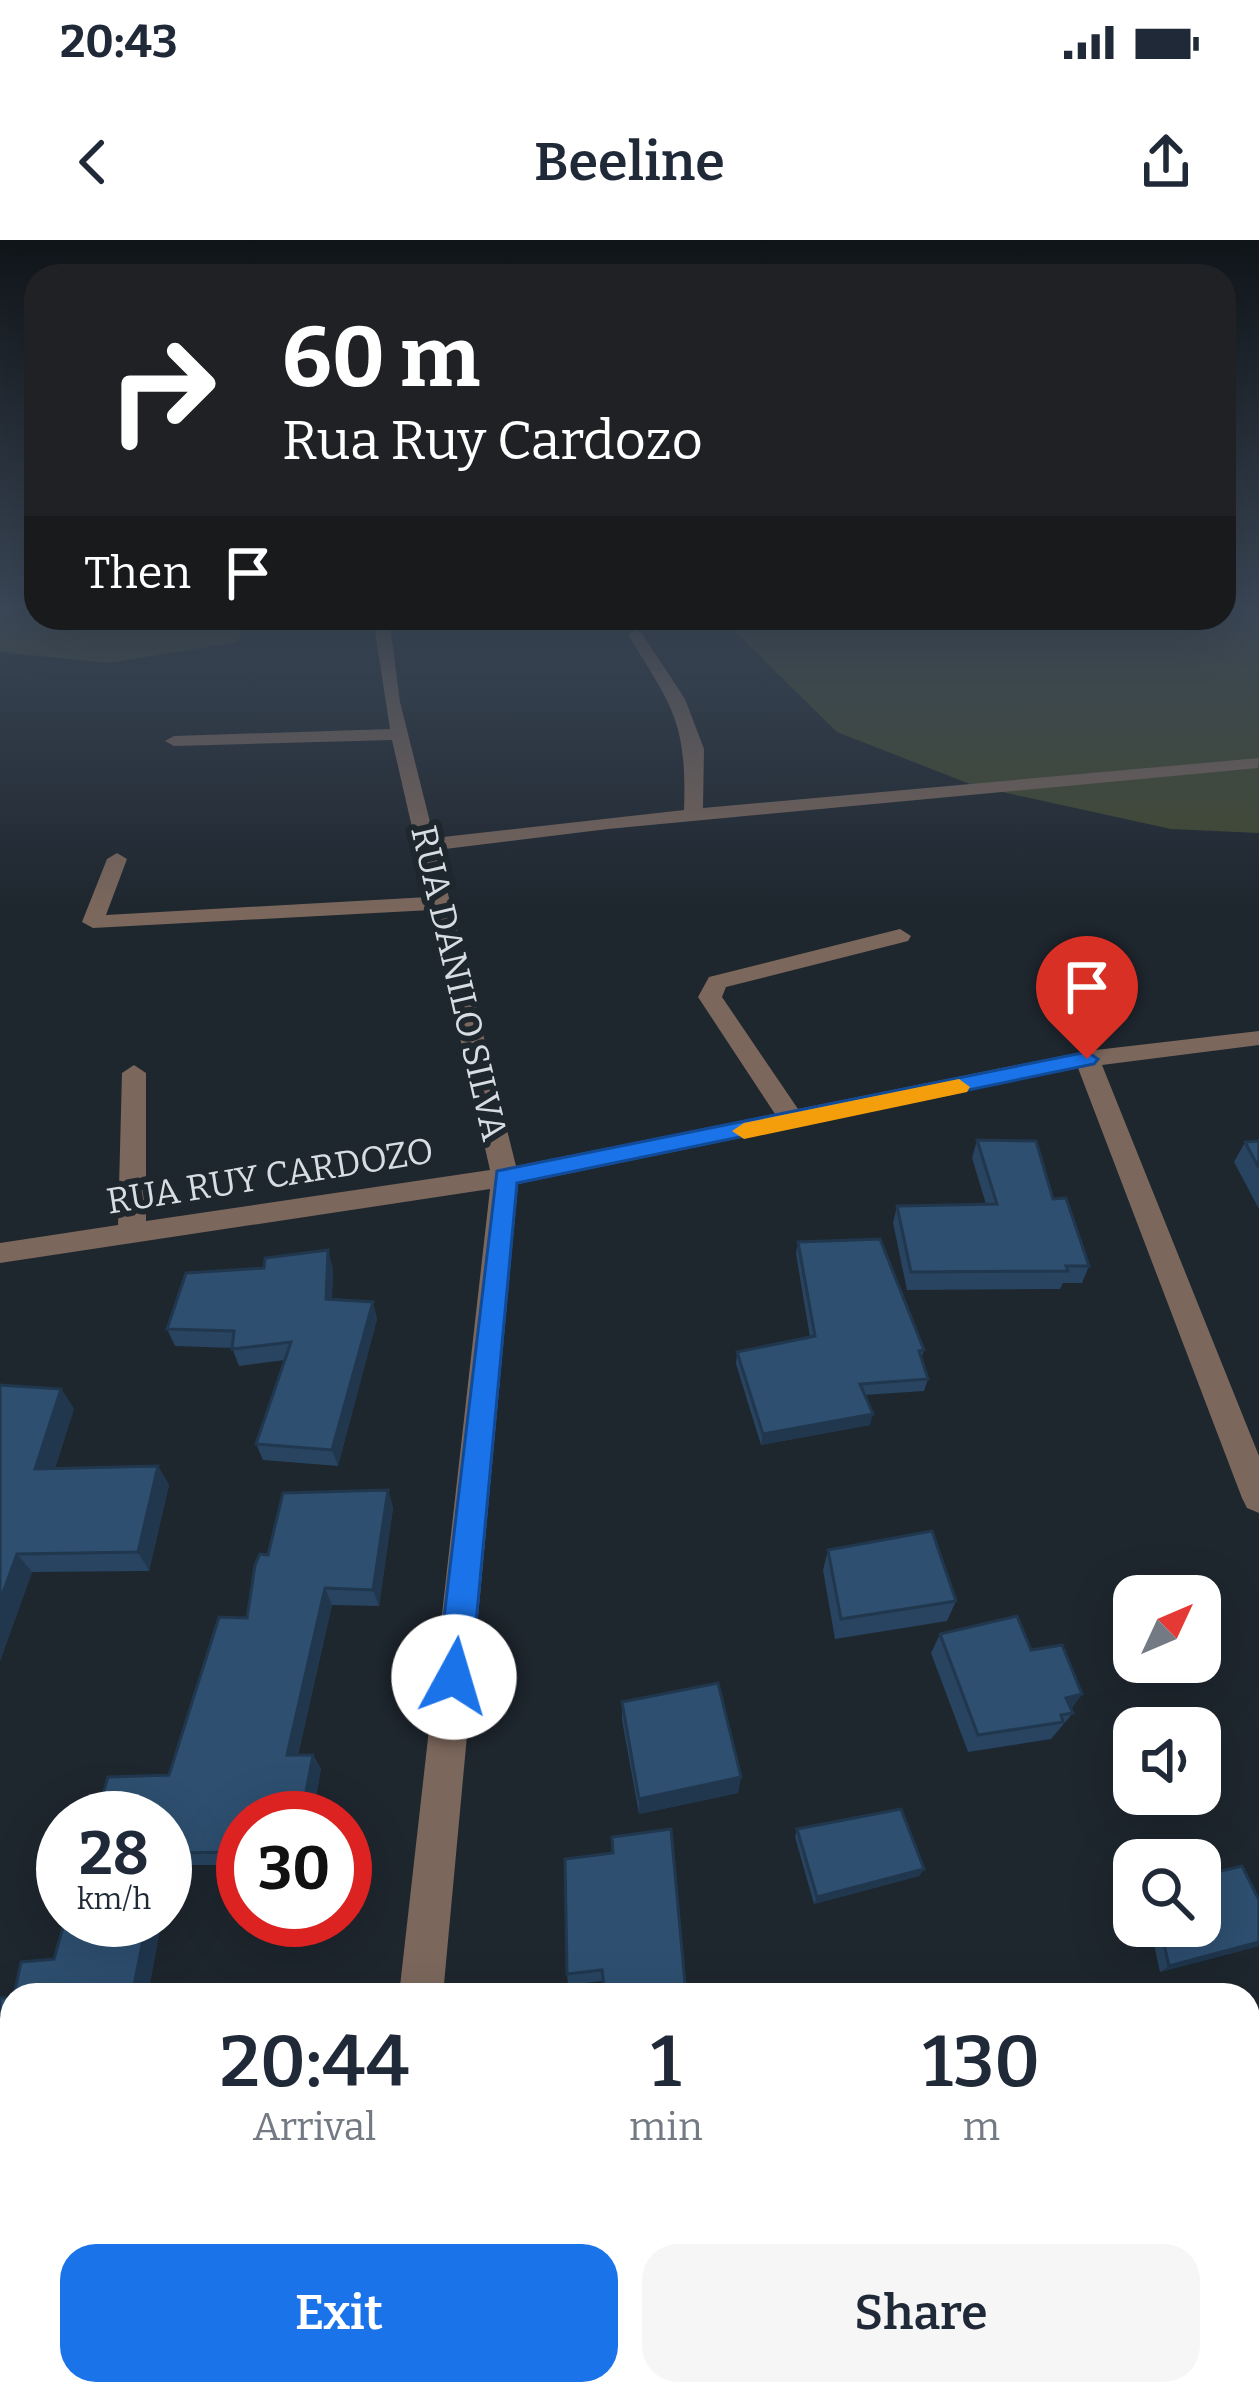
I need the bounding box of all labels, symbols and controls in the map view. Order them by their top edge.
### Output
text: 20:43 [60,15,178,69]
icon: back [60,129,126,195]
icon: share [1133,129,1199,195]
text: Beeline [534,130,725,194]
text: 60 m [282,307,480,408]
icon: right [84,312,240,468]
text: Rua Ruy Cardozo [282,409,703,473]
icon: arrive [215,540,281,606]
text: Then [84,546,191,600]
street label: RUA DANILO SILVA [401,821,517,1145]
pin [1036,936,1138,1059]
icon: arrive [1054,954,1120,1020]
street label: RUA RUY CARDOZO [103,1128,437,1224]
north arrow [1113,1575,1221,1683]
map controls [1113,1575,1221,1947]
position arrow [391,1614,517,1740]
button: sound [1113,1707,1221,1815]
speed limit sign: 30 [216,1791,372,1947]
text: 28 [79,1818,149,1890]
button: search [1113,1839,1221,1947]
text: km/h [77,1881,151,1917]
text: 20:44 [220,2019,409,2105]
text: 1 [651,2019,681,2105]
text: 130 [922,2019,1040,2105]
text: Arrival [253,2104,376,2150]
text: min [629,2104,703,2150]
text: m [963,2104,1000,2150]
button: Exit [60,2244,618,2382]
button: Share [642,2244,1200,2382]

